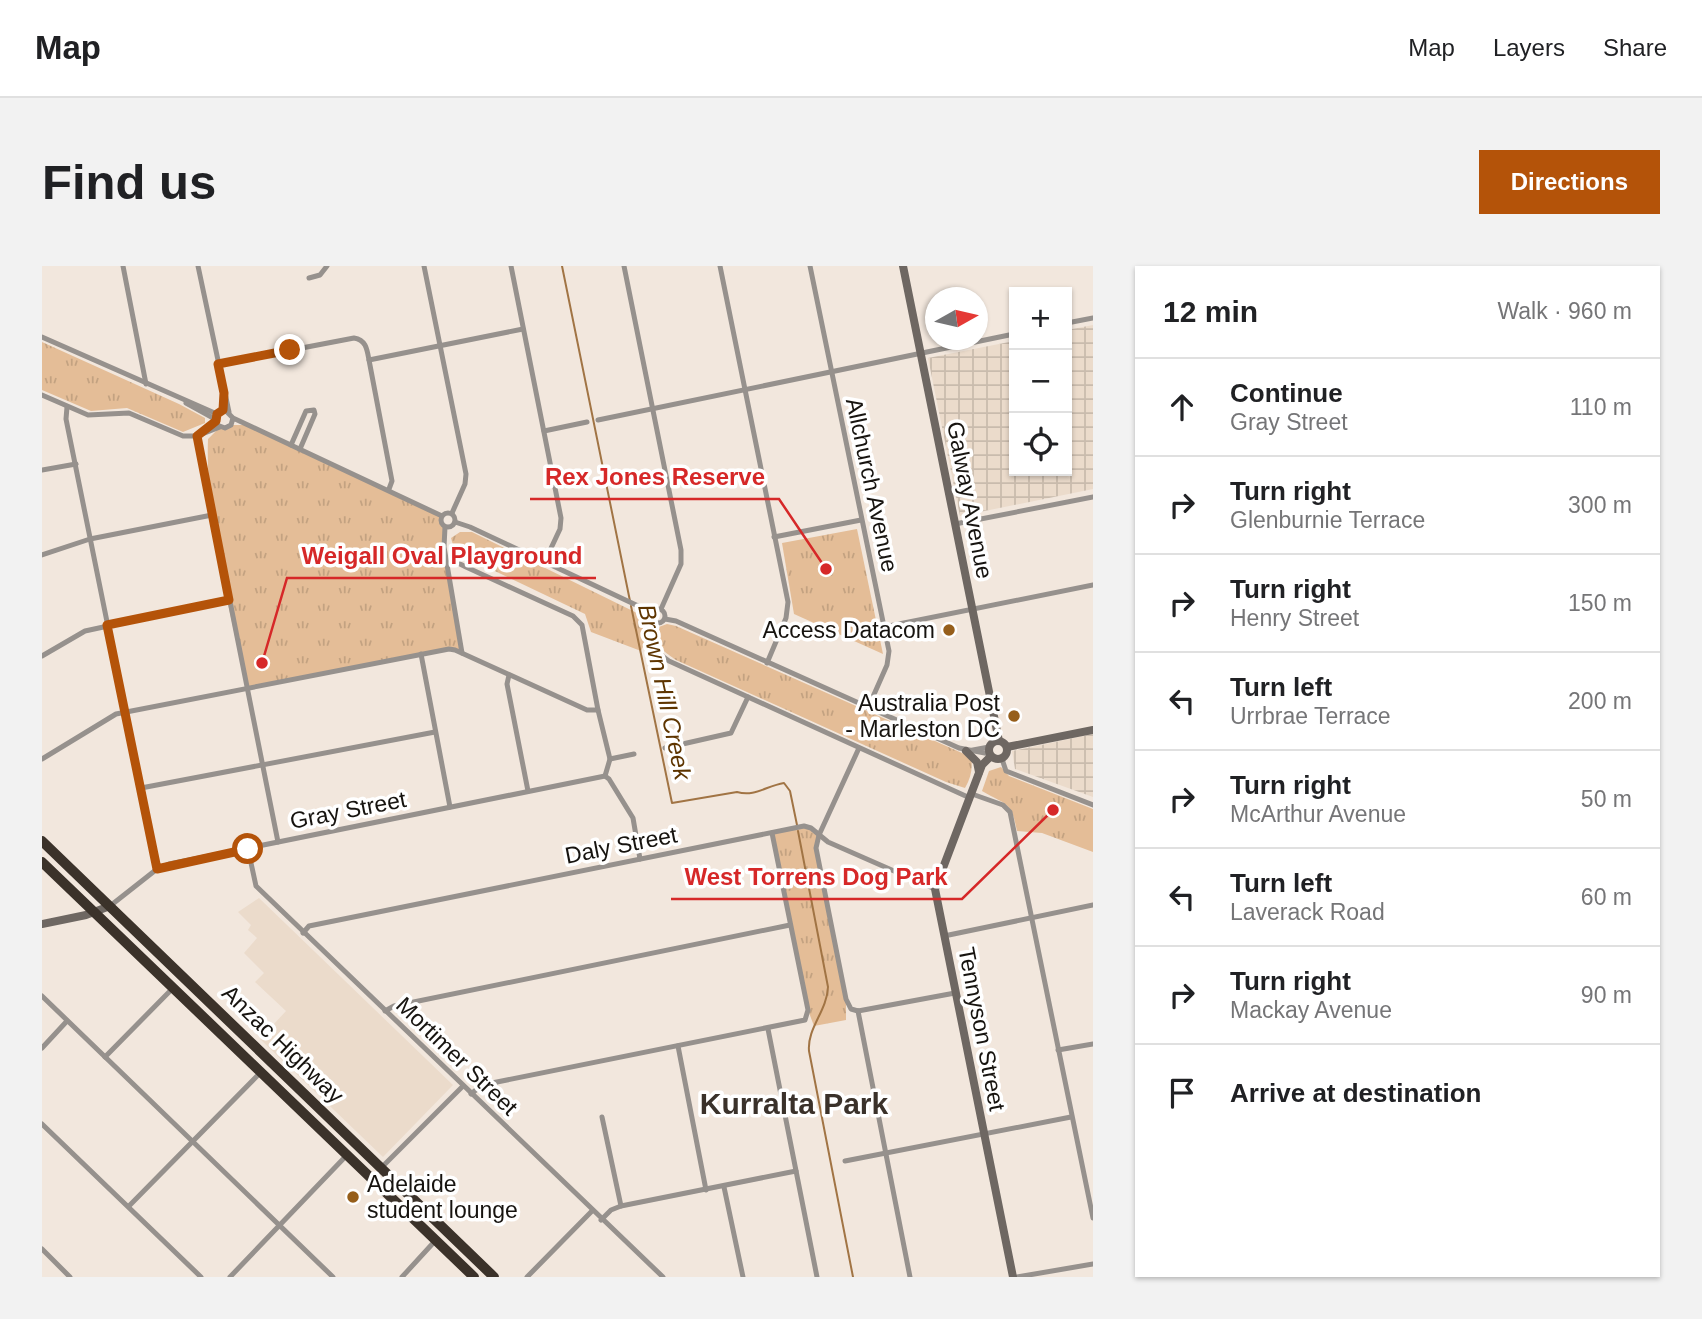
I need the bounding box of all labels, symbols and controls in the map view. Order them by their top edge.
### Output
text: Map [35,29,101,66]
text: Map [1408,34,1455,61]
text: Layers [1493,34,1565,61]
text: Share [1603,34,1667,61]
button: Directions [1479,150,1660,214]
text: Find us [42,155,216,209]
north arrow [925,287,988,350]
map controls [1009,287,1072,476]
button: + [1009,287,1072,350]
text: 12 min [1163,295,1258,328]
text: Walk · 960 m [1497,298,1632,324]
route end [274,334,305,365]
button: − [1009,350,1072,413]
text: Continue [1230,378,1343,408]
icon: ahead [1163,388,1201,426]
text: 110 m [1570,394,1632,420]
street label: Allchurch Avenue [841,396,903,574]
text: Gray Street [1230,409,1348,435]
button: locate [1009,413,1072,476]
street label: Galway Avenue [942,419,998,581]
callout: Rex Jones Reserve [530,454,779,499]
text: Rex Jones Reserve [545,463,765,490]
text: Turn right [1230,476,1351,506]
icon: right [1163,486,1201,524]
text: 300 m [1568,492,1632,518]
text: Glenburnie Terrace [1230,507,1425,533]
callout: Weigall Oval Playground [287,533,596,578]
text: Weigall Oval Playground [302,542,582,569]
text: Turn right [1230,574,1351,604]
icon: right [1163,584,1201,622]
text: 150 m [1568,590,1632,616]
water label: Brown Hill Creek [633,602,697,784]
text: Henry Street [1230,605,1359,631]
place label: Access Datacom [762,617,935,643]
marker: Access Datacom [941,622,957,638]
text: Turn left [1230,672,1332,702]
icon: left [1163,682,1201,720]
text: 200 m [1568,688,1632,714]
place label: Australia Post - Marleston DC [845,690,1001,742]
text: Urrbrae Terrace [1230,703,1391,729]
marker: Australia Post - Marleston DC [1006,708,1022,724]
text: Turn right [1230,770,1351,800]
icon: right [1163,780,1201,818]
street label: Gray Street [288,786,409,834]
text: 50 m [1581,786,1632,812]
text: McArthur Avenue [1230,801,1406,827]
street label: Daly Street [563,821,680,869]
route start [232,833,263,864]
callout: West Torrens Dog Park [671,854,962,899]
text: West Torrens Dog Park [684,863,948,890]
text: Turn left [1230,868,1332,898]
icon: left [1163,878,1201,916]
text: 60 m [1581,884,1632,910]
text: Laverack Road [1230,899,1385,925]
street label: Tennyson Street [953,945,1011,1114]
text: Turn right [1230,966,1351,996]
icon: right [1163,976,1201,1014]
street label: Anzac Highway [217,980,349,1109]
text: 90 m [1581,982,1632,1008]
street label: Mortimer Street [391,992,523,1121]
text: Mackay Avenue [1230,997,1392,1023]
icon: arrive [1163,1074,1201,1112]
text: Arrive at destination [1230,1078,1481,1108]
district label: Kurralta Park [700,1087,889,1120]
place label: Adelaide student lounge [367,1171,518,1223]
marker: Adelaide student lounge [345,1189,361,1205]

